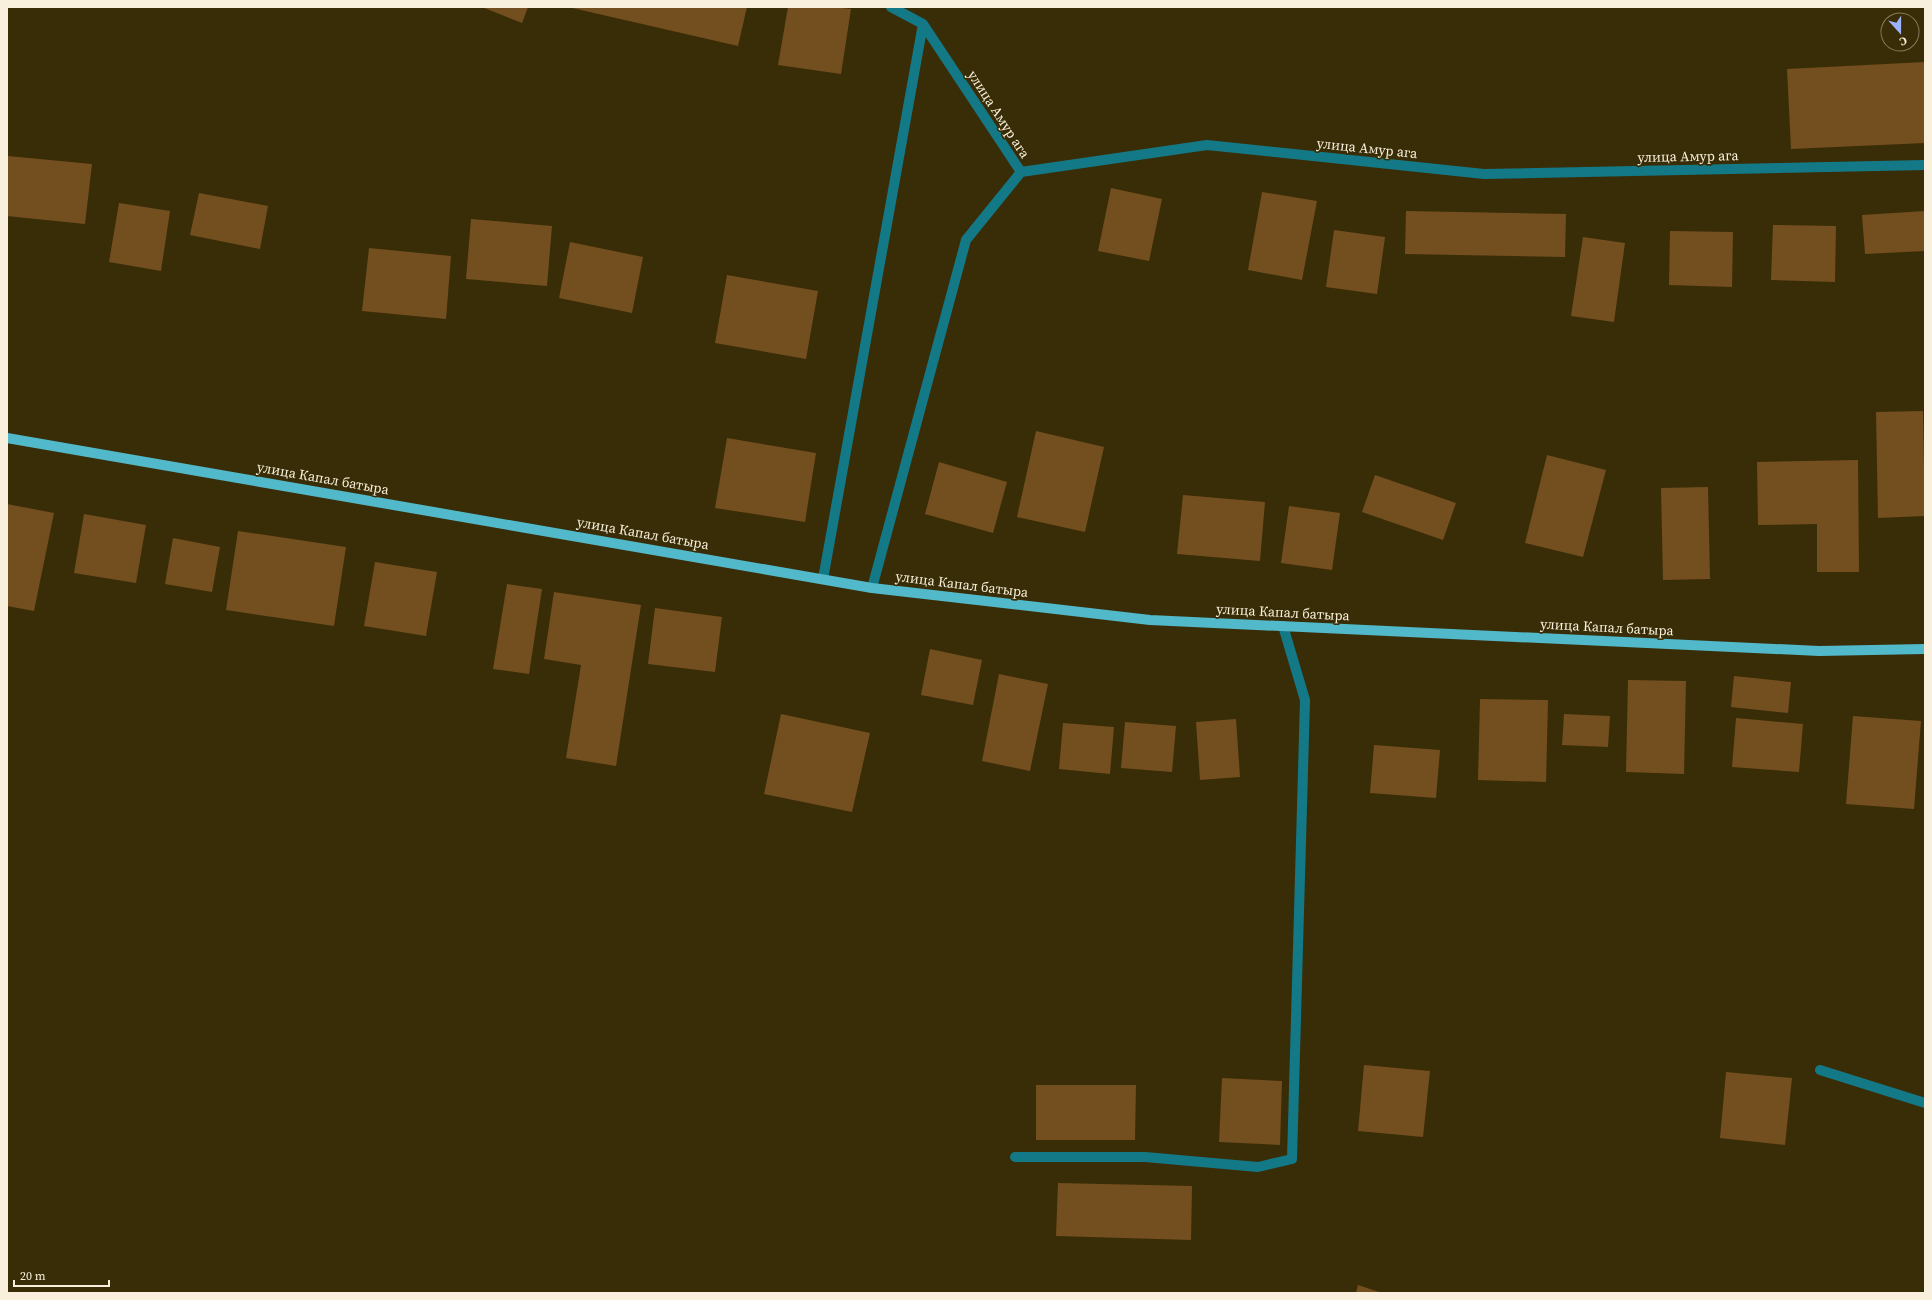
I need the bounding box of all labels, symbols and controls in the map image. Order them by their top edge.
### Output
north arrow [1880,12,1920,52]
text: С [1897,33,1909,49]
street label: улица Амур ага [963,66,1035,163]
street label: улица Амур ага [1316,133,1419,163]
street label: улица Амур ага [1637,145,1740,167]
street label: улица Капал батыра [255,457,391,500]
street label: улица Капал батыра [575,512,711,555]
street label: улица Капал батыра [894,566,1030,602]
street label: улица Капал батыра [1216,599,1351,626]
street label: улица Капал батыра [1540,614,1675,641]
scale bar [14,1262,109,1288]
text: 20 m [20,1268,46,1284]

